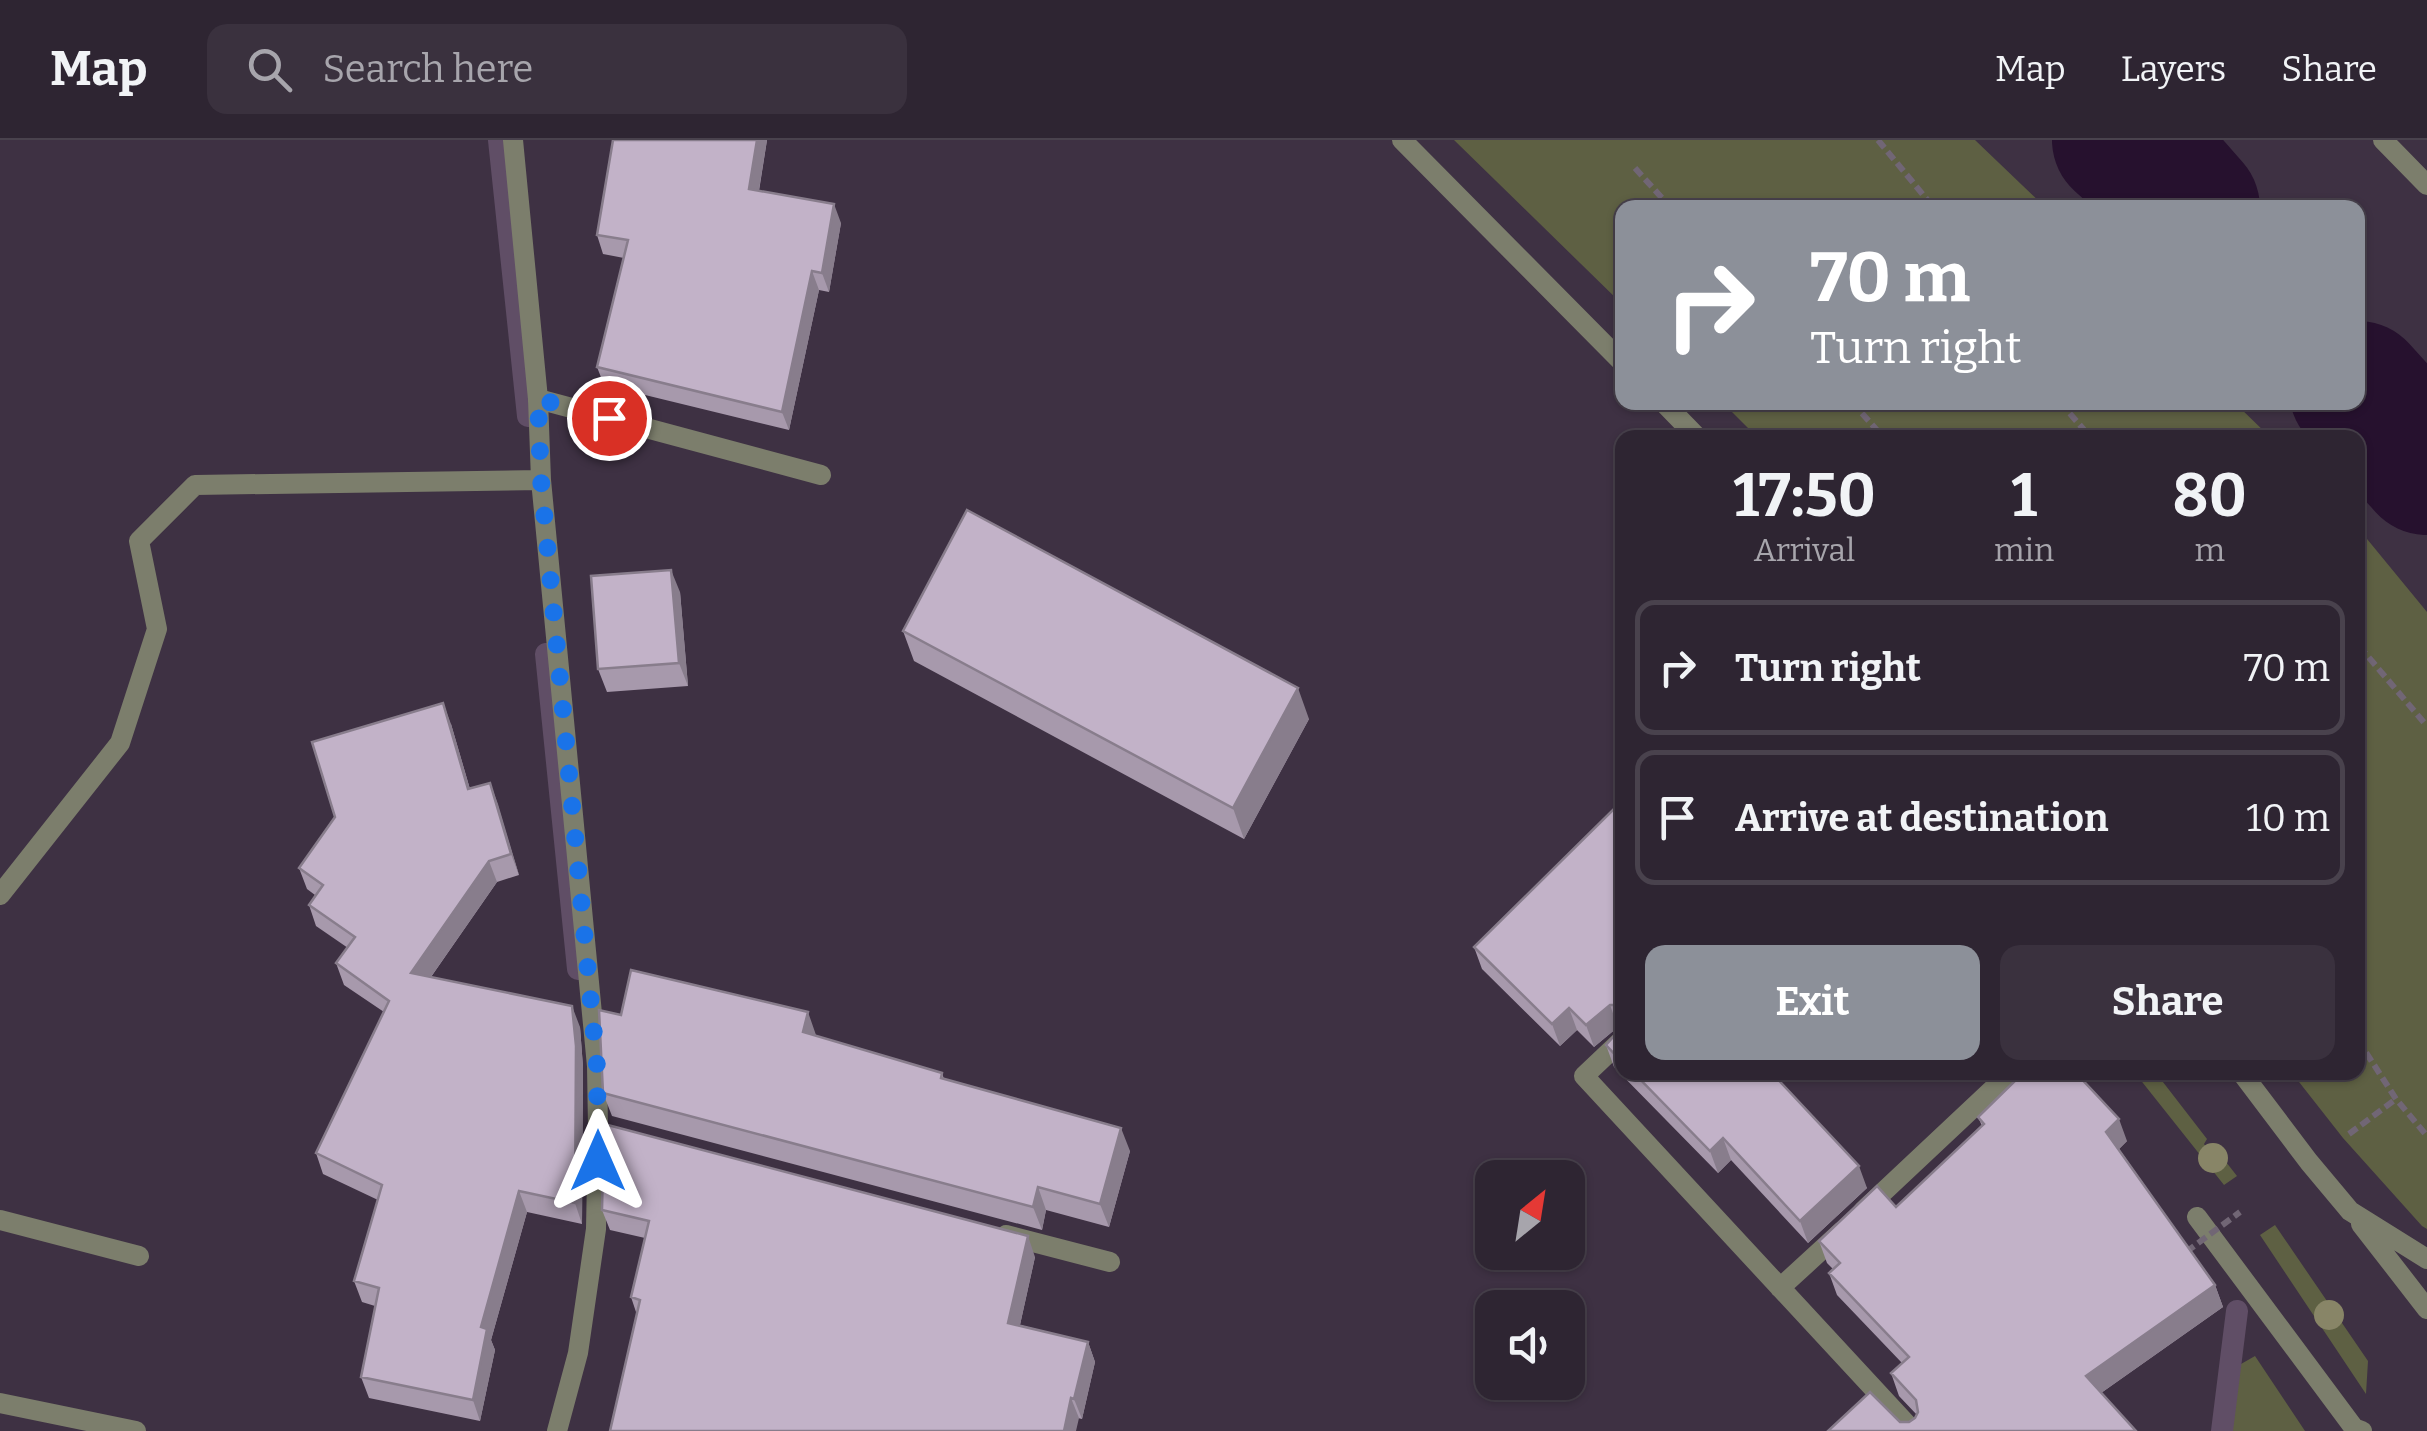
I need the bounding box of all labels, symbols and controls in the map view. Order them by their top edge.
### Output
search box [207,24,907,114]
text: Map [50,40,147,98]
icon: search [242,42,297,97]
text: Search here [322,46,533,92]
text: Map [1995,48,2066,90]
text: Layers [2121,48,2226,90]
text: Share [2281,48,2377,90]
text: 70 m [1810,236,1970,320]
icon: right [1645,240,1775,370]
text: Turn right [1810,321,2022,375]
pin [567,376,652,461]
icon: arrive [582,391,637,446]
text: 17:50 [1733,460,1876,532]
text: 1 [2011,460,2037,532]
text: 80 [2173,460,2247,532]
text: Arrival [1754,531,1855,569]
text: min [1994,531,2054,569]
text: m [2194,531,2225,569]
icon: right [1650,640,1705,695]
text: Turn right [1735,645,1921,691]
text: 70 m [2243,645,2330,691]
icon: arrive [1650,790,1705,845]
text: Arrive at destination [1735,795,2108,841]
text: 10 m [2246,795,2330,841]
button: Exit [1645,945,1980,1060]
button: Share [2000,945,2335,1060]
position arrow [546,1109,650,1213]
north arrow [1475,1160,1585,1270]
map controls [1475,1160,1585,1400]
button: sound [1475,1290,1585,1400]

